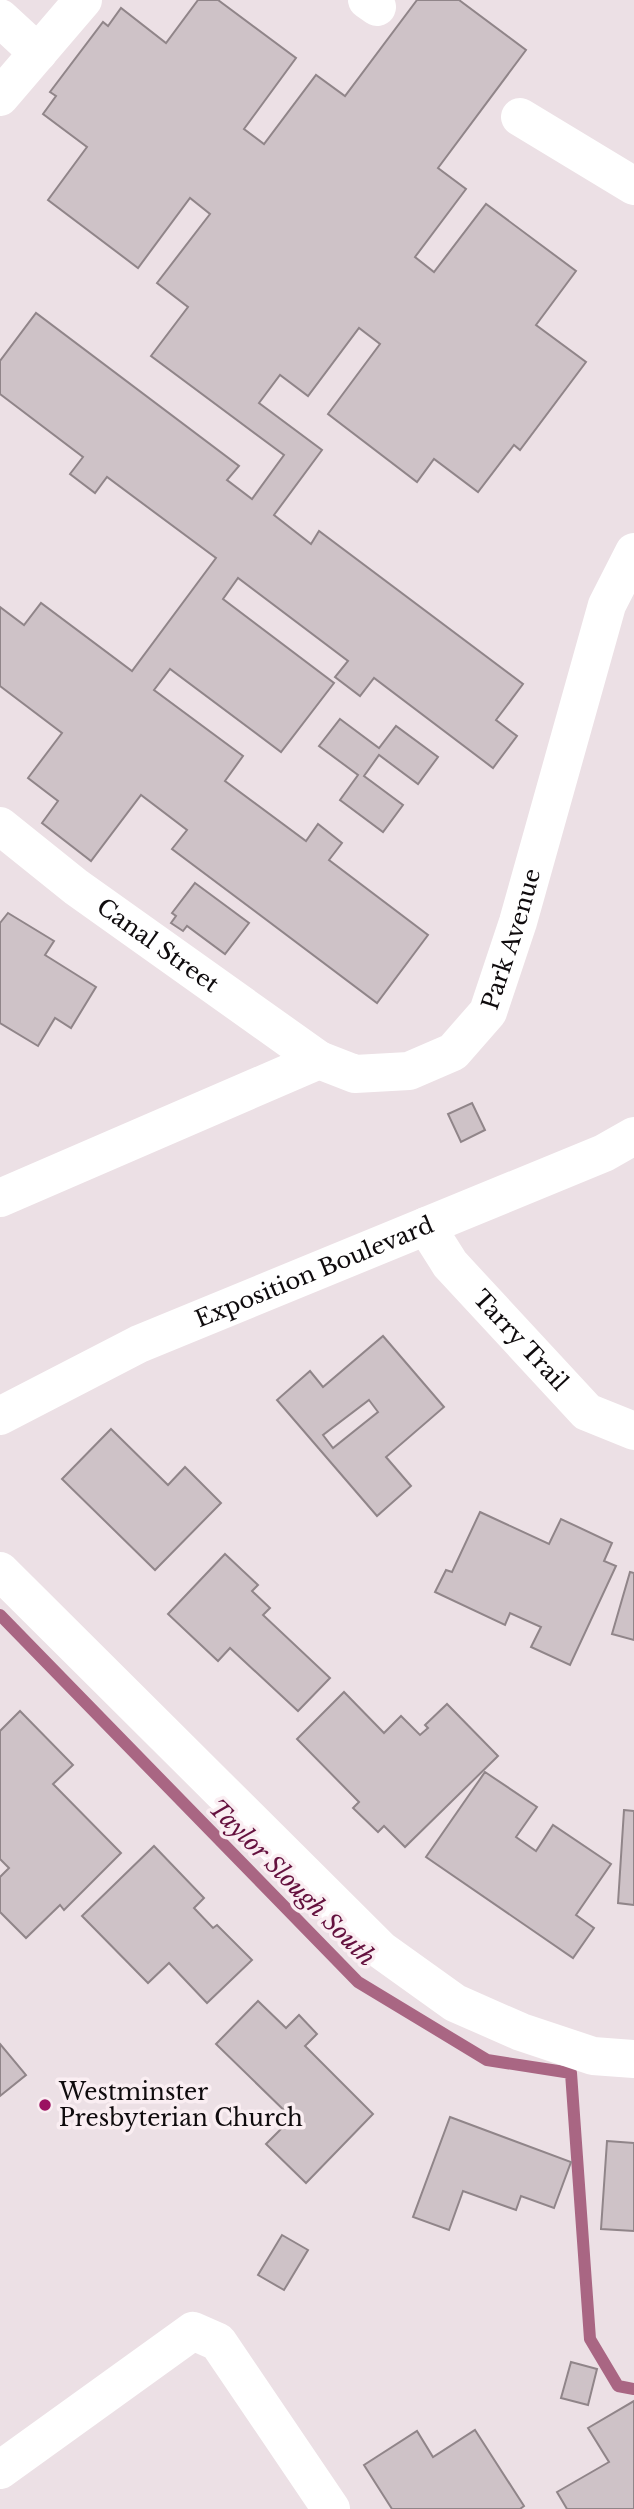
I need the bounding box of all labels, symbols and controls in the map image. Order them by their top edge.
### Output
street label: Park Avenue [476,865,546,1013]
street label: Canal Street [91,892,225,998]
street label: Exposition Boulevard [191,1211,438,1333]
street label: Tarry Trail [467,1284,574,1396]
water label: Taylor Slough South [203,1793,382,1972]
place label: Westminster Presbyterian Church [58,2078,303,2132]
marker: Westminster Presbyterian Church [37,2097,53,2113]

